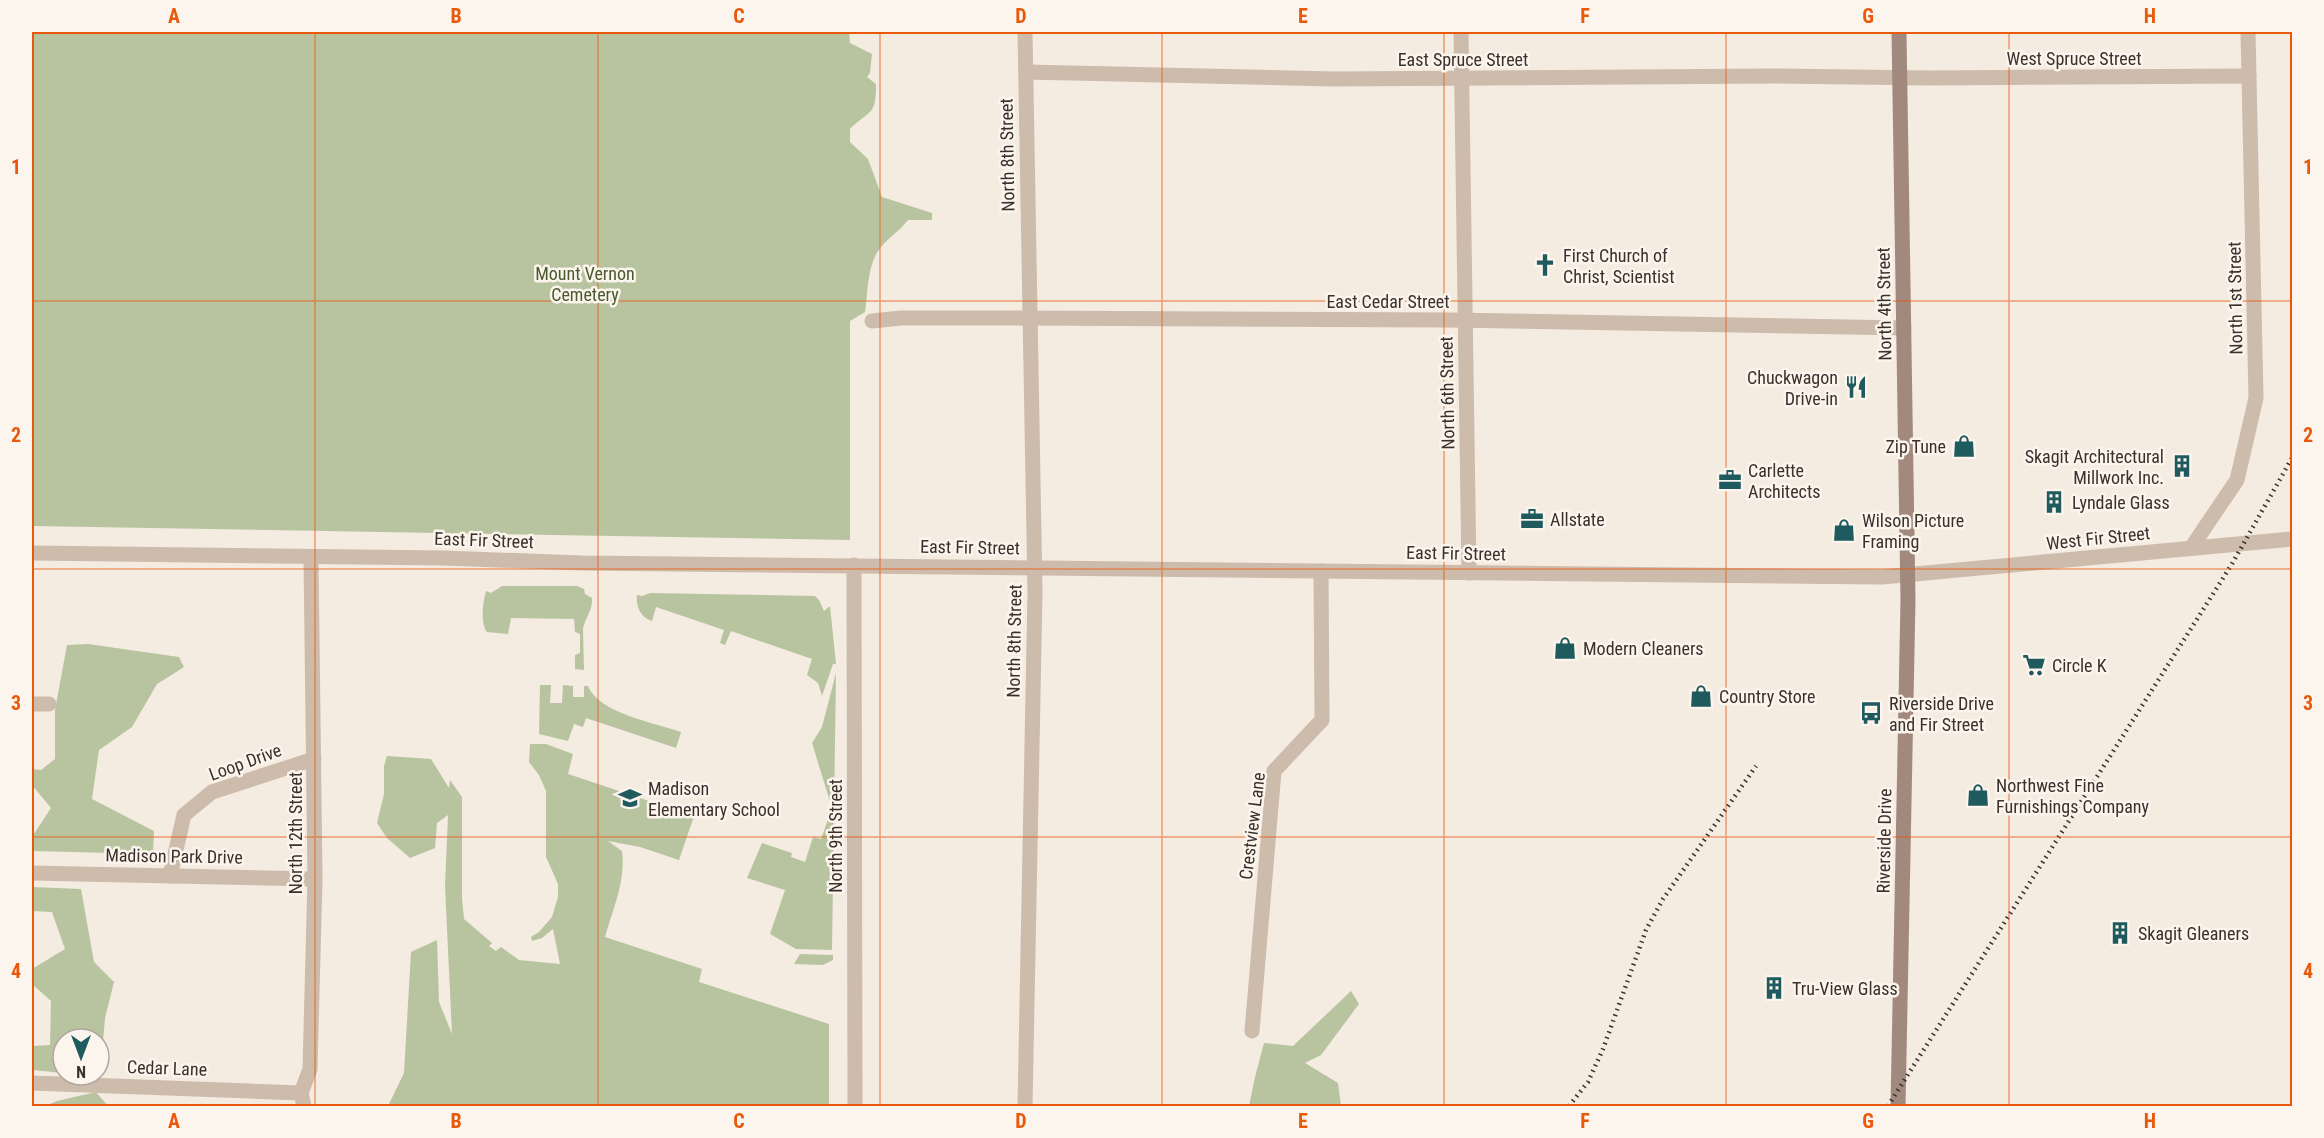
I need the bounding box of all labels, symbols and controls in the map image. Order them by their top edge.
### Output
text: A [168,4,180,28]
text: B [450,4,462,28]
text: C [733,4,745,28]
text: D [1015,4,1027,28]
text: E [1298,4,1308,28]
text: F [1580,4,1590,28]
text: G [1862,4,1874,28]
text: H [2144,4,2156,28]
street label: West Spruce Street [2007,48,2142,69]
street label: East Spruce Street [1398,49,1528,70]
street label: North 8th Street [996,98,1018,212]
text: 1 [11,155,21,179]
text: 1 [2303,155,2313,179]
street label: North 1st Street [2224,241,2246,355]
place label: First Church of Christ, Scientist [1563,245,1675,287]
street label: North 4th Street [1873,247,1895,361]
church icon: First Church of Christ, Scientist [1532,252,1558,278]
park label: Mount Vernon Cemetery [535,263,635,305]
street label: East Cedar Street [1326,291,1450,312]
street label: North 6th Street [1436,336,1458,450]
place label: Chuckwagon Drive-in [1747,367,1838,409]
restaurant icon: Chuckwagon Drive-in [1843,374,1869,400]
text: 2 [11,423,21,447]
text: 2 [2303,423,2313,447]
shop icon: Zip Tune [1951,433,1977,459]
place label: Zip Tune [1885,436,1946,457]
place label: Skagit Architectural Millwork Inc. [2025,446,2164,488]
building icon: Skagit Architectural Millwork Inc. [2169,453,2195,479]
place label: Carlette Architects [1748,460,1820,502]
office icon: Carlette Architects [1717,467,1743,493]
building icon: Lyndale Glass [2041,489,2067,515]
place label: Lyndale Glass [2072,492,2170,513]
office icon: Allstate [1519,506,1545,532]
place label: Allstate [1550,509,1605,530]
place label: Wilson Picture Framing [1862,510,1964,552]
shop icon: Wilson Picture Framing [1831,517,1857,543]
street label: West Fir Street [2045,522,2151,554]
street label: East Fir Street [434,528,534,552]
street label: East Fir Street [920,536,1020,558]
street label: East Fir Street [1406,542,1506,564]
street label: North 8th Street [1003,584,1025,698]
shop icon: Modern Cleaners [1552,635,1578,661]
place label: Modern Cleaners [1583,638,1704,659]
supermarket icon: Circle K [2021,652,2047,678]
place label: Circle K [2052,655,2107,676]
shop icon: Country Store [1688,683,1714,709]
place label: Country Store [1719,686,1816,707]
text: 3 [11,691,21,715]
text: 3 [2303,691,2313,715]
place label: Riverside Drive and Fir Street [1889,693,1994,735]
bus stop icon: Riverside Drive and Fir Street [1858,700,1884,726]
street label: Loop Drive [206,739,284,785]
street label: Crestview Lane [1235,771,1269,881]
street label: North 12th Street [285,772,306,894]
place label: Northwest Fine Furnishings Company [1996,775,2149,817]
place label: Madison Elementary School [648,778,780,820]
street label: North 9th Street [825,779,846,893]
shop icon: Northwest Fine Furnishings Company [1965,782,1991,808]
school or university icon: Madison Elementary School [617,785,643,811]
street label: Riverside Drive [1873,788,1895,894]
street label: Madison Park Drive [105,844,243,868]
building icon: Skagit Gleaners [2107,920,2133,946]
place label: Skagit Gleaners [2138,923,2249,944]
text: 4 [11,959,21,983]
text: 4 [2303,959,2313,983]
building icon: Tru-View Glass [1761,975,1787,1001]
place label: Tru-View Glass [1792,978,1898,999]
north arrow [51,1027,111,1087]
street label: Cedar Lane [127,1056,207,1080]
text: N [76,1062,86,1081]
text: A [168,1109,180,1133]
text: B [450,1109,462,1133]
text: C [733,1109,745,1133]
text: D [1015,1109,1027,1133]
text: E [1298,1109,1308,1133]
text: F [1580,1109,1590,1133]
text: G [1862,1109,1874,1133]
text: H [2144,1109,2156,1133]

